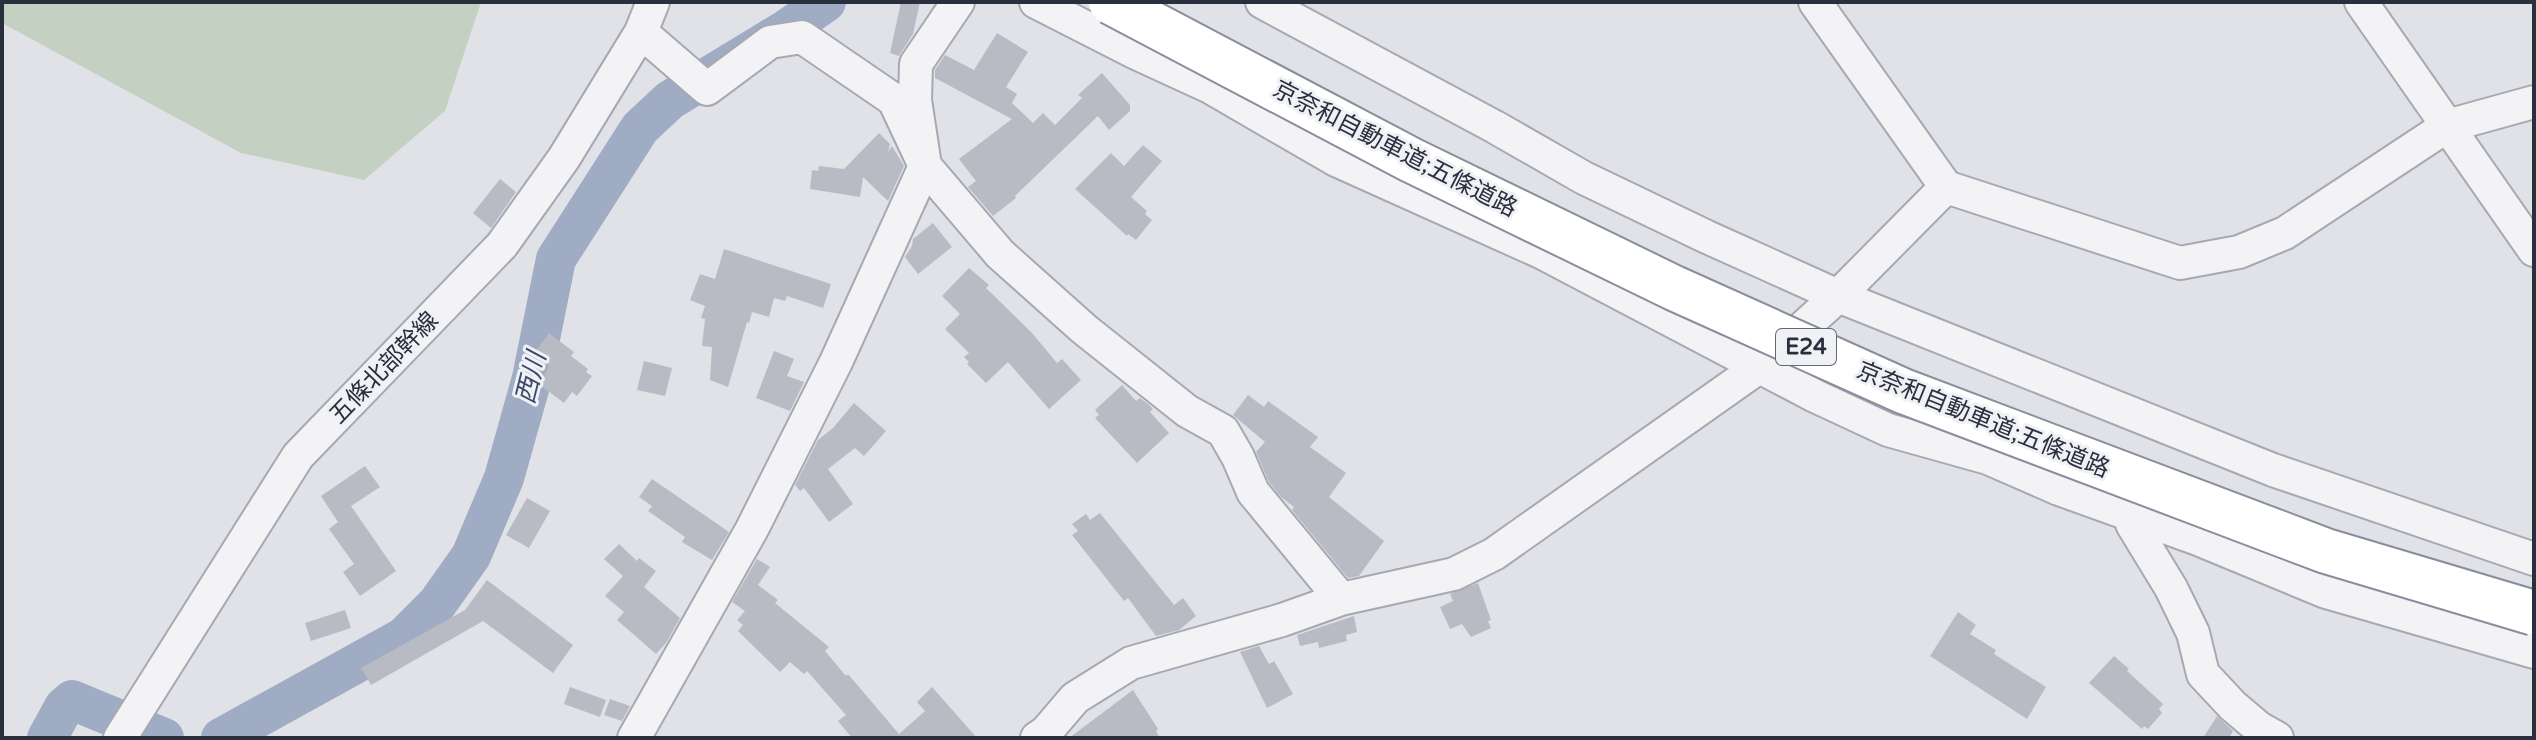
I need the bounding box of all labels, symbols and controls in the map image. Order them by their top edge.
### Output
street label: 京奈和自動車道;五條道路 [1268,75,1522,223]
street label: 五條北部幹線 [324,306,444,430]
road number: E24 [1776,329,1836,365]
water label: 西川 [510,346,553,407]
street label: 京奈和自動車道;五條道路 [1852,356,2114,484]

